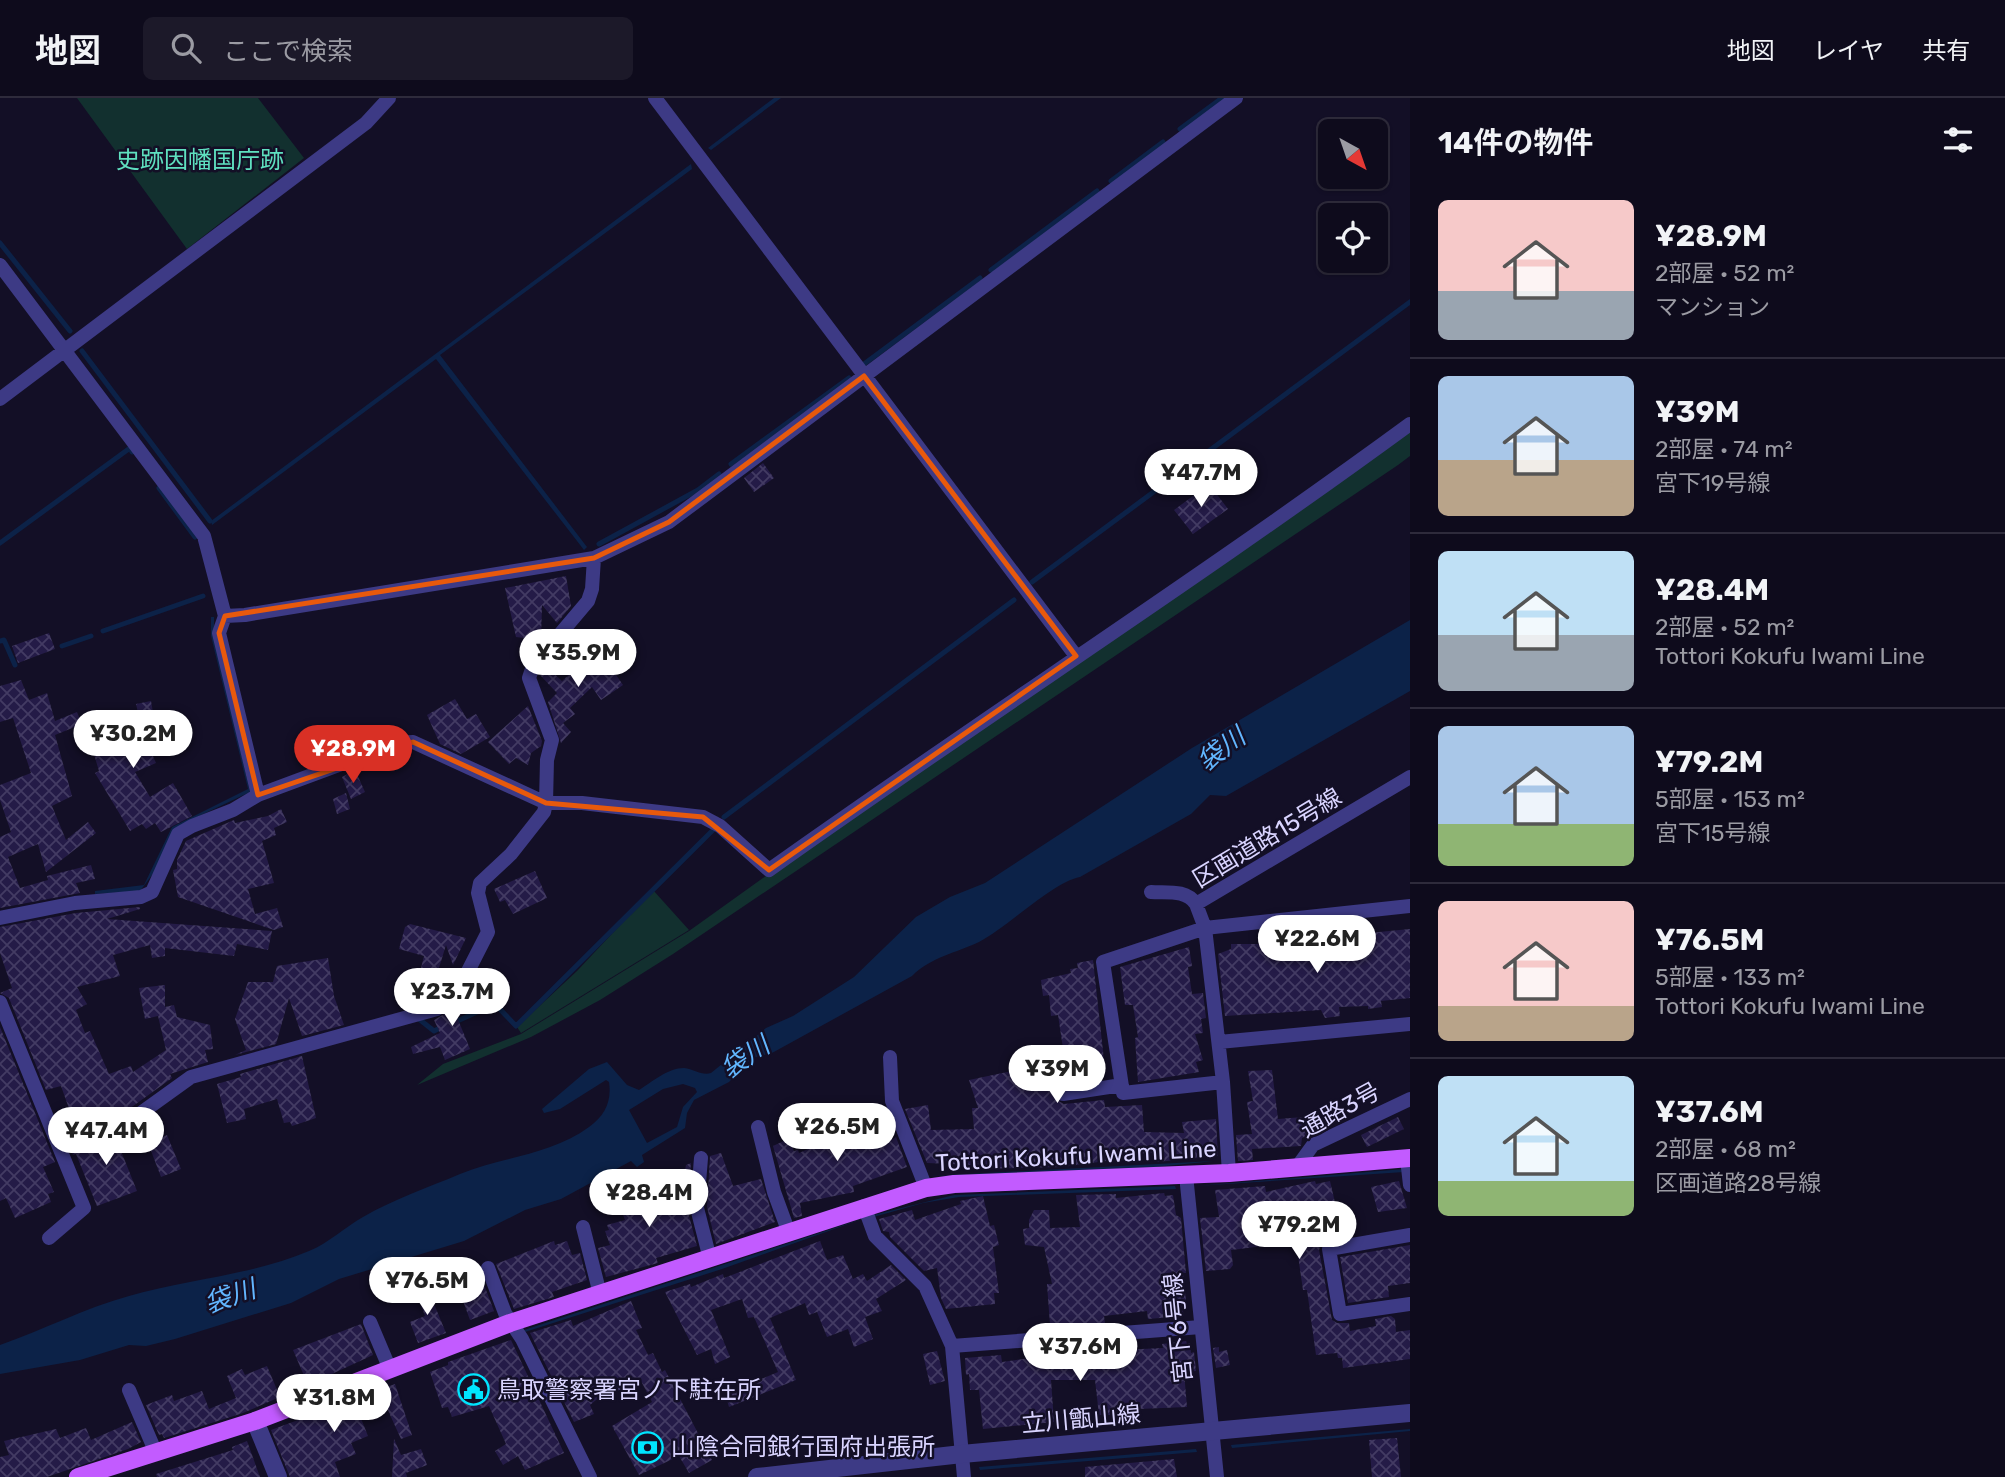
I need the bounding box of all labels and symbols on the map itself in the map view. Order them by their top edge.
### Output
north arrow [1318,119,1388,189]
park label: 史跡因幡国庁跡 [116,146,284,174]
pin: ¥47.7M [1144,450,1258,509]
pin: ¥35.9M [521,630,635,689]
pin: ¥30.2M [76,710,190,770]
water label: 袋川 [1191,720,1254,777]
pin: ¥28.9M [296,726,410,785]
street label: 区画道路15号線 [1188,783,1346,893]
pin: ¥22.6M [1260,916,1374,975]
pin: ¥23.7M [395,968,509,1028]
water label: 袋川 [715,1028,778,1085]
pin: ¥39M [1016,1046,1098,1105]
street label: 通路3号 [1295,1077,1385,1143]
pin: ¥26.5M [780,1104,894,1163]
pin: ¥47.4M [49,1108,163,1167]
street label: Tottori Kokufu Iwami Line [935,1135,1217,1177]
pin: ¥28.4M [592,1170,706,1229]
pin: ¥79.2M [1242,1202,1356,1261]
pin: ¥76.5M [370,1258,484,1317]
water label: 袋川 [201,1272,263,1320]
street label: 宮下6号線 [1158,1272,1198,1384]
pin: ¥37.6M [1023,1324,1137,1383]
public building icon: 鳥取警察署宮ノ下駐在所 [457,1373,491,1407]
pin: ¥31.8M [277,1374,391,1434]
place label: 鳥取警察署宮ノ下駐在所 [497,1376,761,1404]
street label: 立川甑山線 [1020,1400,1142,1438]
bank icon: 山陰合同銀行国府出張所 [631,1430,665,1464]
place label: 山陰合同銀行国府出張所 [671,1433,935,1461]

